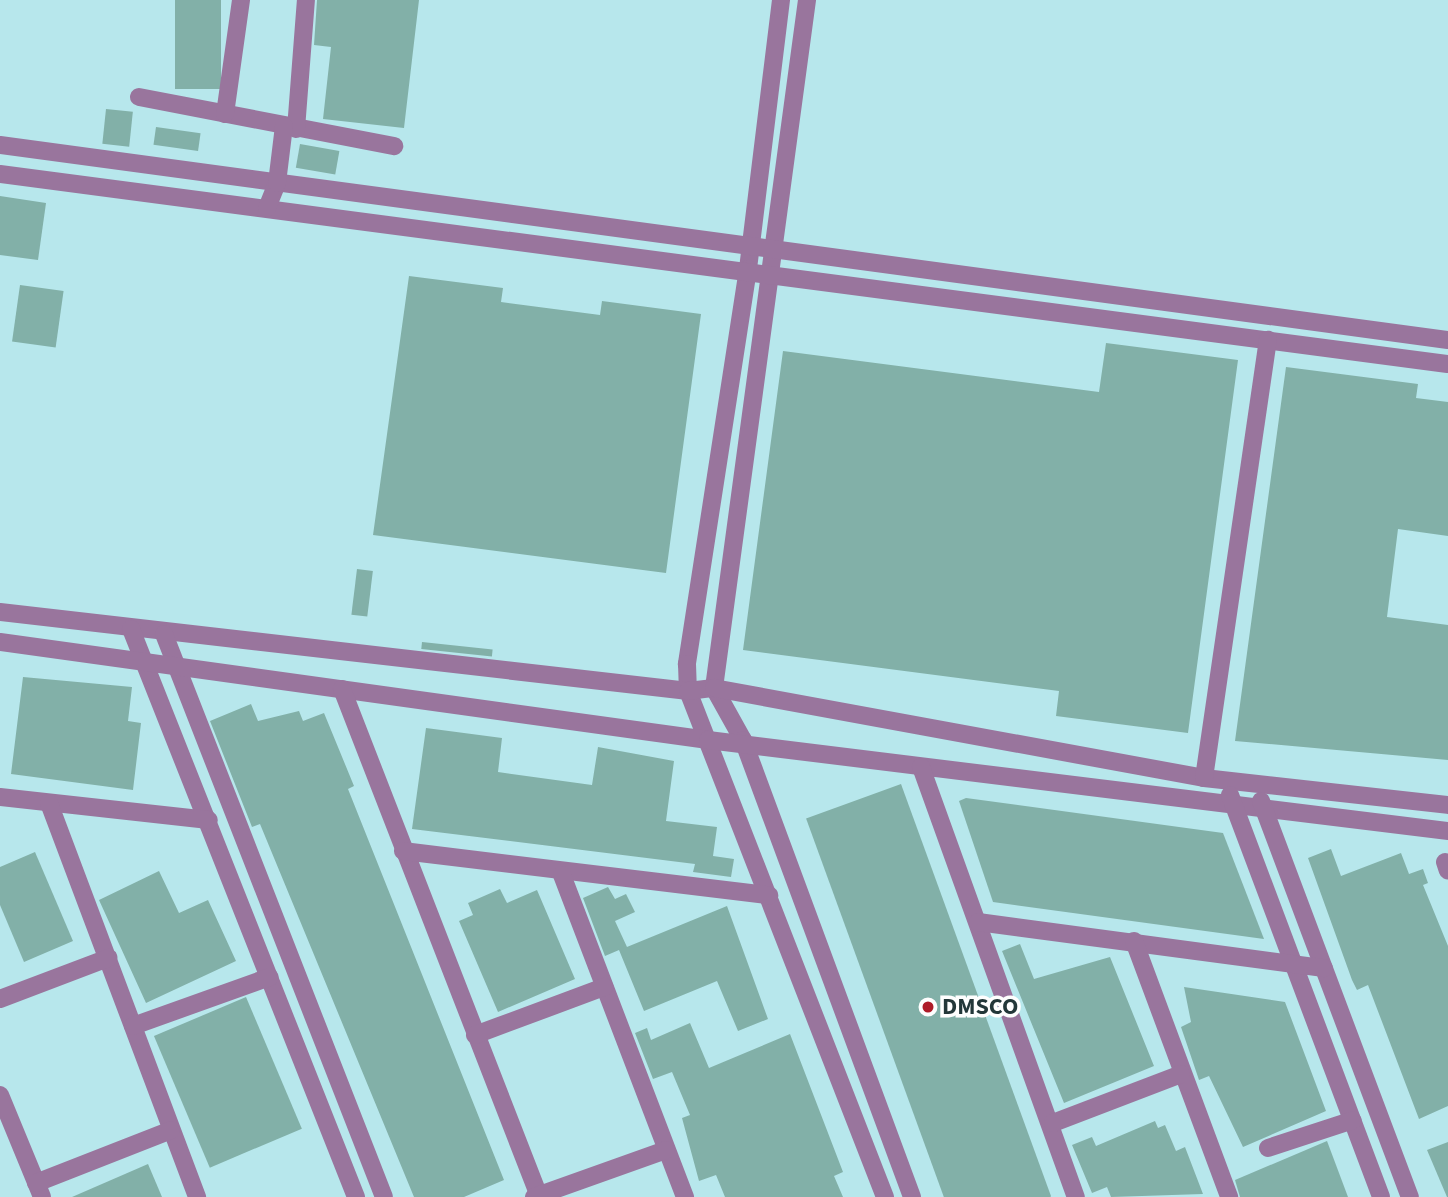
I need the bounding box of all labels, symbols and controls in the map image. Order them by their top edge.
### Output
place label: DMSCO [942,993,1018,1021]
marker: DMSCO [920,999,936,1015]

